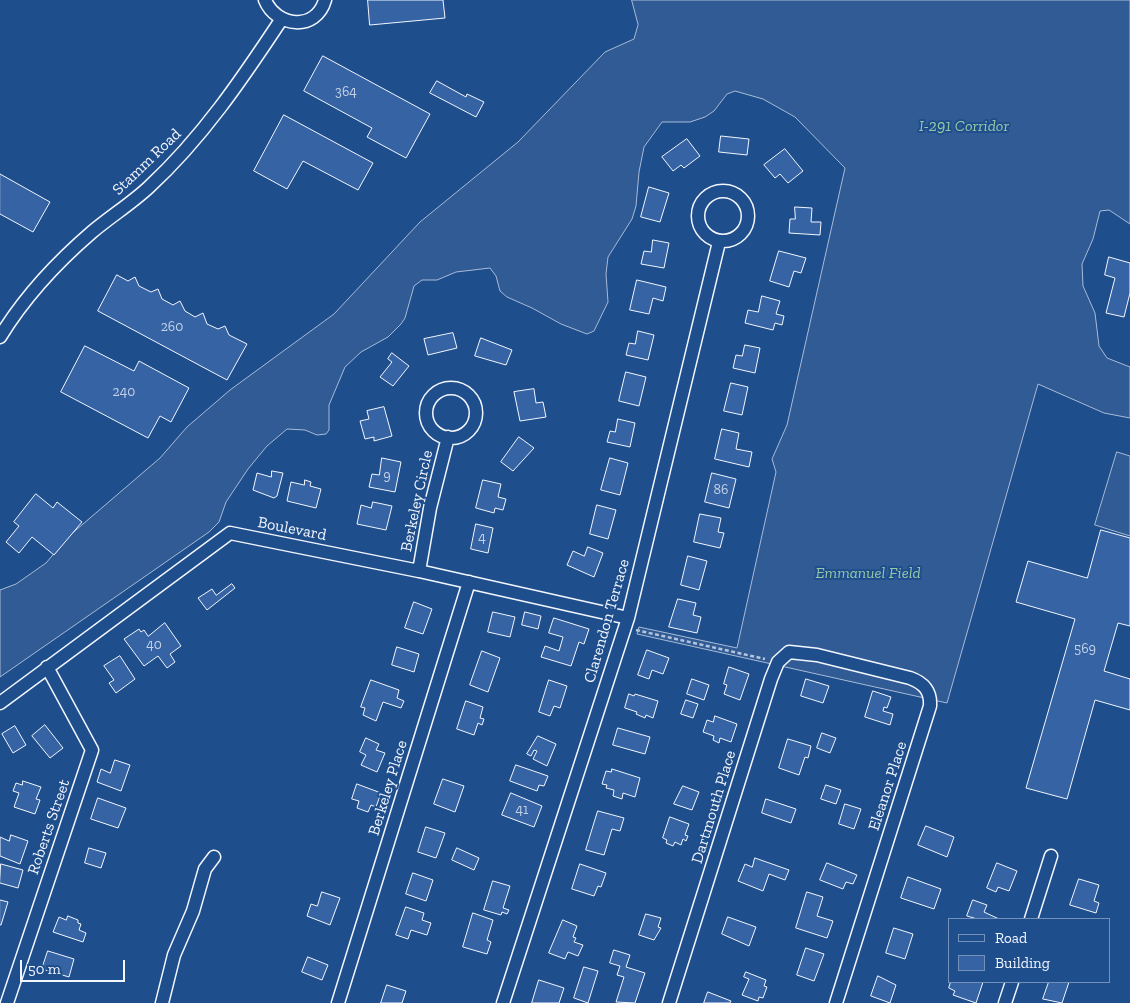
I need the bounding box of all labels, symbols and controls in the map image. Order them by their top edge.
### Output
house number: 364 [335,84,357,100]
park label: I-291 Corridor [919,116,1009,136]
street label: Stamm Road [109,125,185,199]
house number: 260 [161,319,183,335]
house number: 240 [113,384,135,400]
street label: Berkeley Circle [397,448,437,554]
house number: 9 [383,468,391,484]
house number: 86 [714,482,728,498]
street label: Boulevard [256,513,328,545]
house number: 4 [478,530,486,546]
street label: Clarendon Terrace [580,557,634,685]
park label: Emmanuel Field [815,563,921,583]
house number: 40 [146,637,162,653]
house number: 569 [1074,641,1096,657]
street label: Berkeley Place [364,738,412,838]
street label: Eleanor Place [865,739,911,833]
street label: Dartmouth Place [688,748,740,866]
street label: Roberts Street [24,777,74,877]
house number: 41 [516,802,528,818]
legend [948,918,1110,983]
text: Road [995,929,1027,947]
scale bar [22,950,128,982]
text: Building [995,954,1050,972]
text: 50 m [28,960,61,978]

